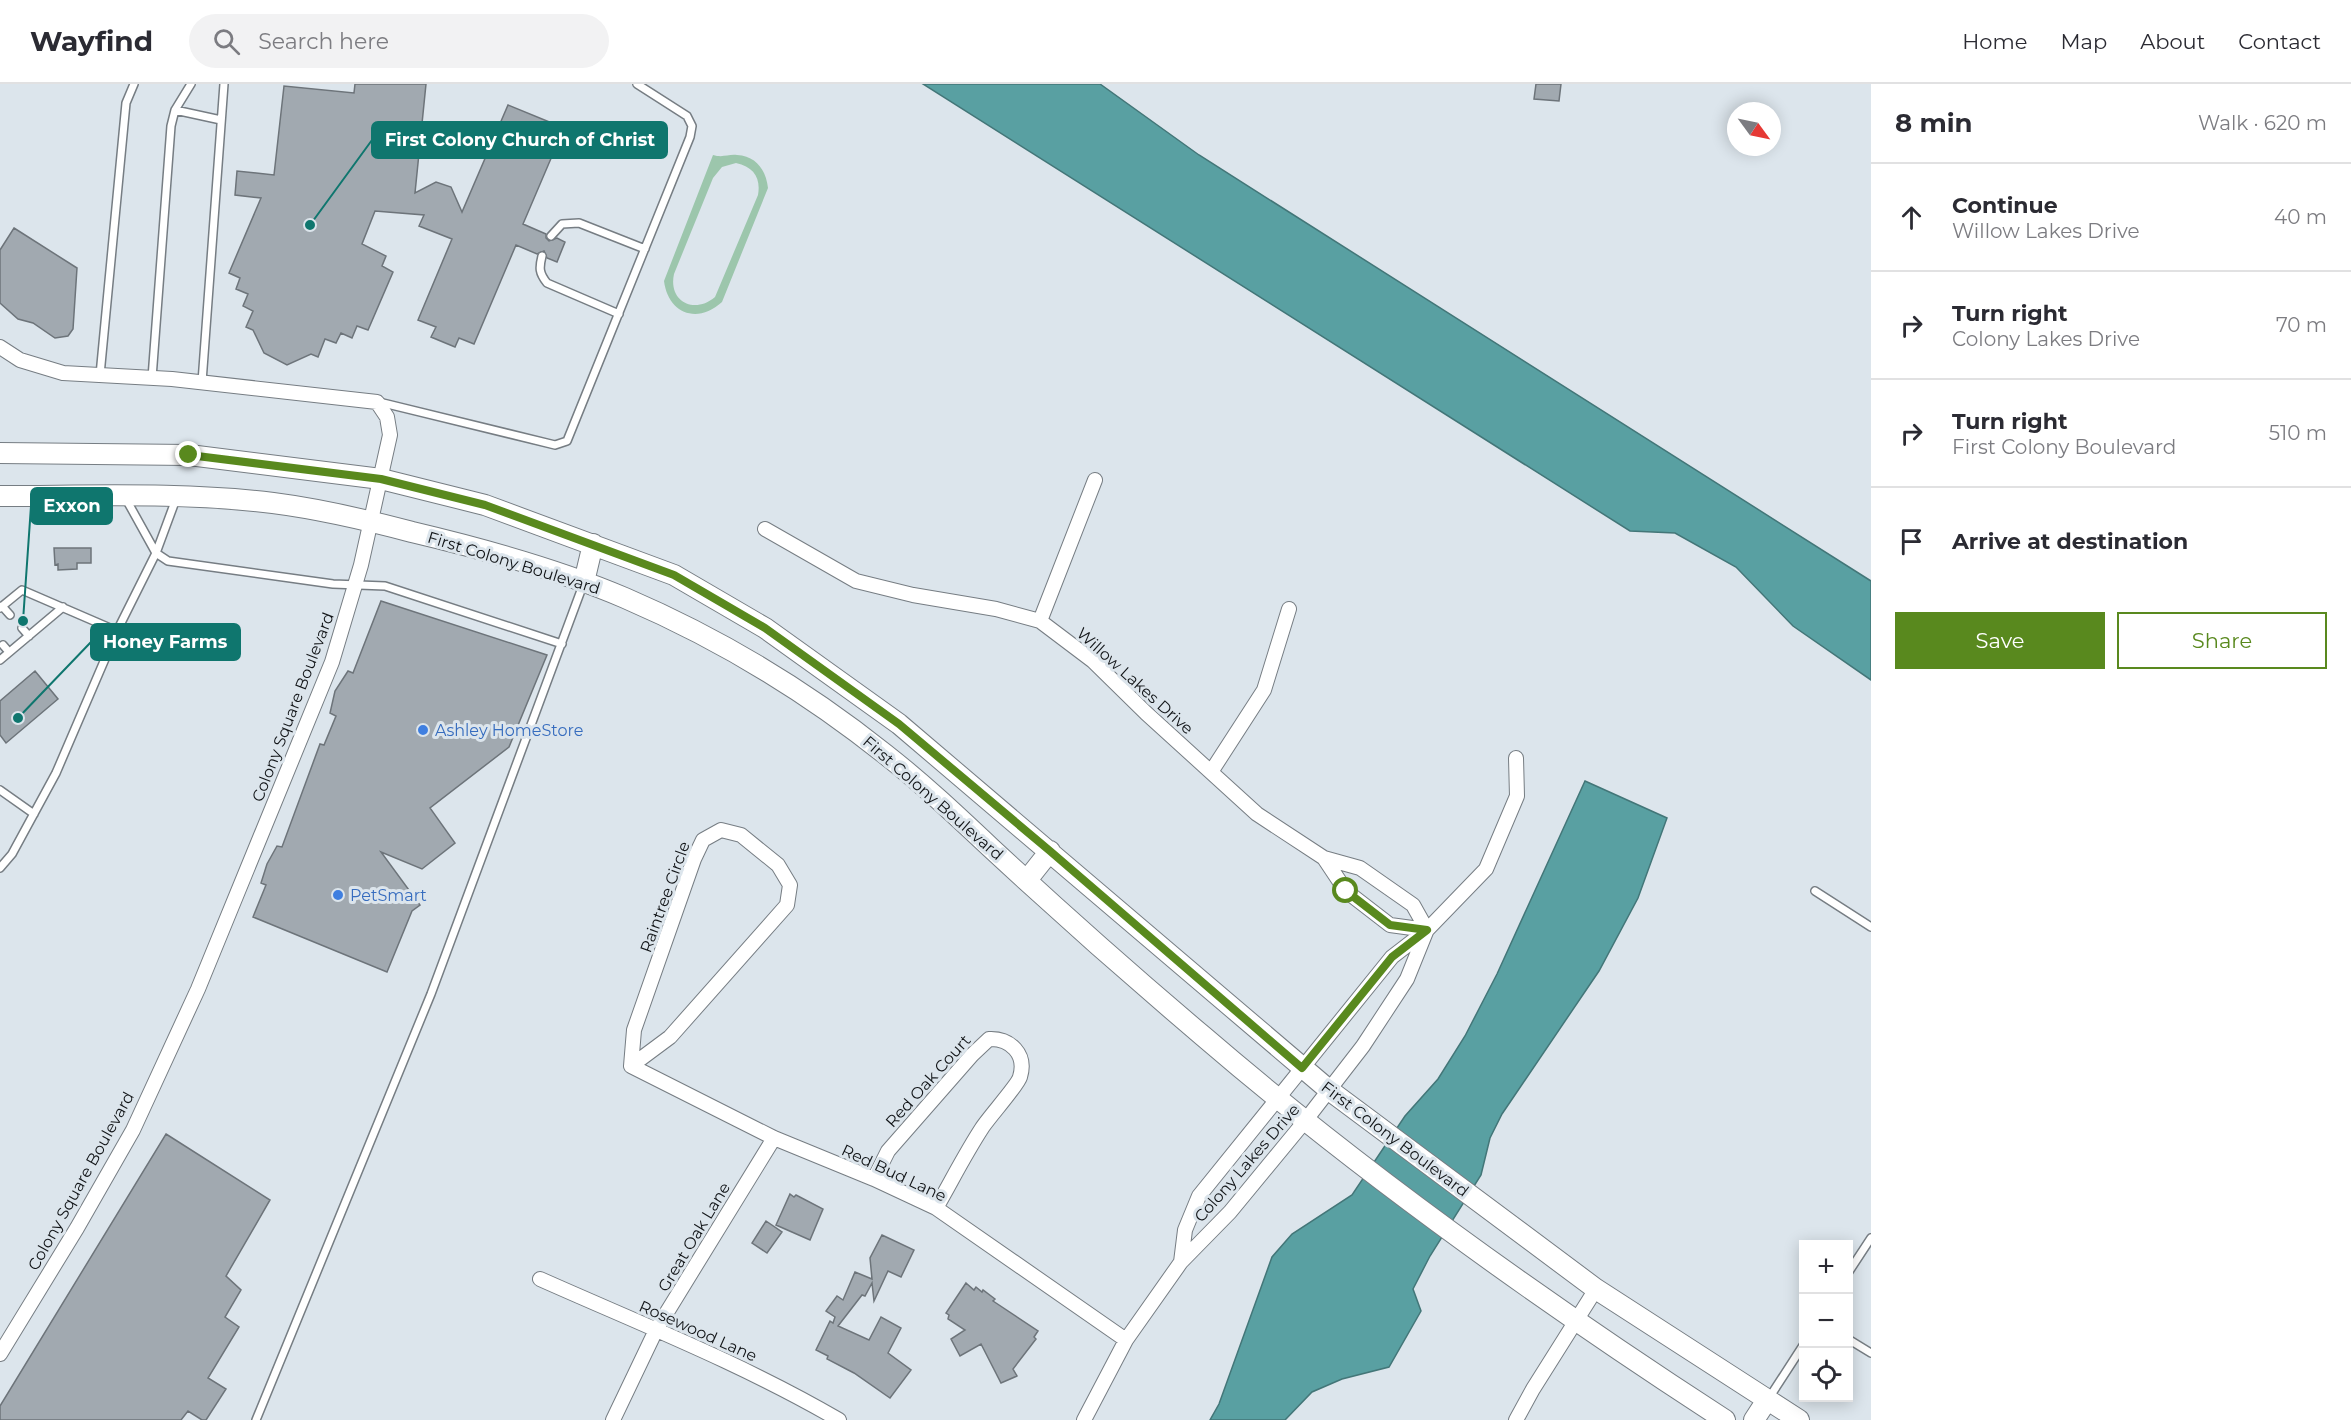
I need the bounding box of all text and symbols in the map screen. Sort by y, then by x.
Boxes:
search box [189,14,609,68]
text: Wayfind [30,24,153,58]
icon: search [210,25,243,58]
text: Search here [258,28,389,55]
text: Home [1962,29,2027,54]
text: Map [2060,29,2107,54]
text: About [2140,29,2205,54]
text: Contact [2238,29,2321,54]
north arrow [1727,102,1781,156]
text: 8 min [1895,107,1973,139]
text: Walk · 620 m [2198,111,2327,135]
callout: First Colony Church of Christ [372,122,667,158]
text: First Colony Church of Christ [385,129,655,151]
text: Continue [1952,192,2058,219]
icon: ahead [1895,201,1928,234]
text: 40 m [2274,205,2327,229]
text: Willow Lakes Drive [1952,219,2140,243]
text: Turn right [1952,300,2067,327]
icon: right [1895,309,1928,342]
text: 70 m [2276,313,2327,337]
text: Colony Lakes Drive [1952,327,2140,351]
text: Turn right [1952,408,2067,435]
icon: right [1895,417,1928,450]
text: 510 m [2269,421,2327,445]
text: First Colony Boulevard [1952,435,2176,459]
route end [175,441,201,467]
callout: Exxon [31,488,112,524]
text: Exxon [43,495,101,517]
icon: arrive [1895,525,1928,558]
street label: First Colony Boulevard [425,528,603,598]
text: Arrive at destination [1952,528,2188,555]
street label: Colony Square Boulevard [248,610,338,804]
button: Save [1895,612,2105,669]
button: Share [2117,612,2327,669]
callout: Honey Farms [91,624,240,660]
street label: Willow Lakes Drive [1073,624,1197,738]
text: Honey Farms [103,631,228,653]
place label: Ashley HomeStore [435,721,583,740]
marker: Ashley HomeStore [416,723,430,737]
street label: First Colony Boulevard [859,732,1007,864]
street label: Raintree Circle [636,839,694,955]
route start [1332,877,1358,903]
place label: PetSmart [350,886,427,905]
marker: PetSmart [331,888,345,902]
street label: Red Oak Court [882,1030,975,1131]
street label: First Colony Boulevard [1318,1077,1472,1201]
street label: Colony Square Boulevard [24,1088,138,1274]
street label: Colony Lakes Drive [1190,1100,1304,1226]
street label: Red Bud Lane [839,1140,949,1206]
street label: Great Oak Lane [654,1179,734,1295]
map controls [1799,1240,1853,1402]
button: + [1799,1240,1853,1294]
button: − [1799,1294,1853,1348]
street label: Rosewood Lane [636,1296,760,1366]
button: locate [1799,1348,1853,1402]

